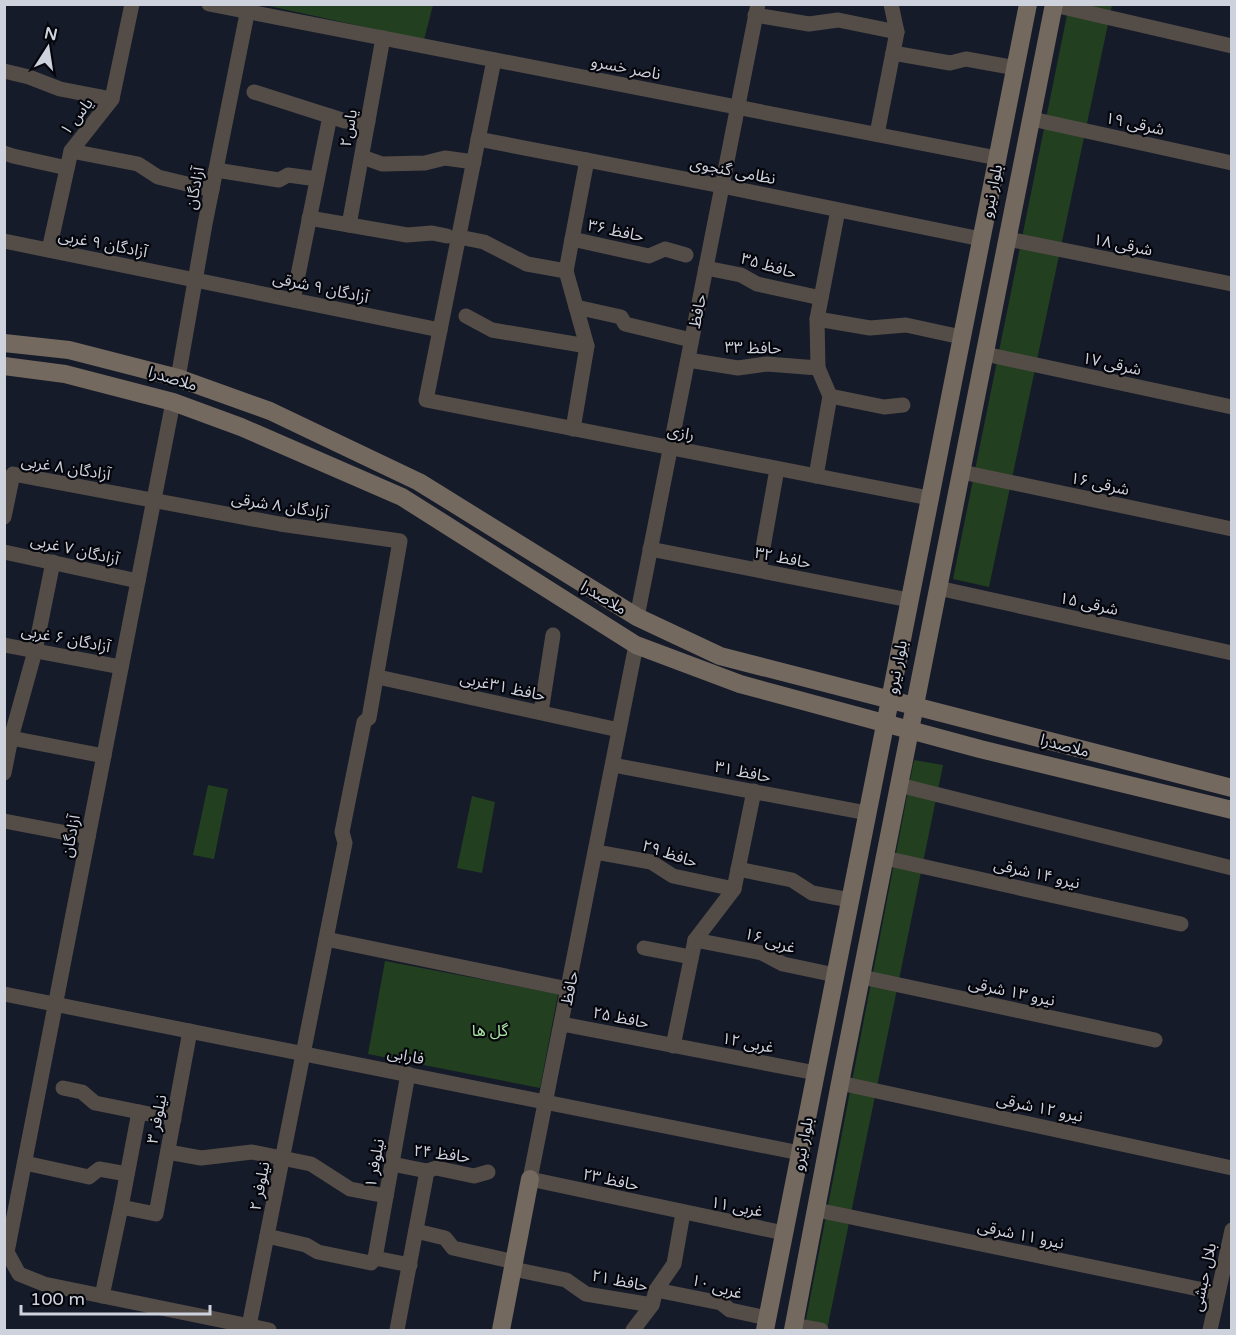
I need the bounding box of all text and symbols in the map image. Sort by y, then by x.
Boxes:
north arrow [18,18,78,78]
text: N [43,23,59,45]
street label: ناصر خسرو [589,51,662,85]
street label: یاس ۱ [56,94,98,139]
street label: یاس۲ [336,108,362,149]
street label: ۱۹ شرقی [1103,108,1166,140]
street label: نظامی گنجوی [688,153,777,189]
street label: بلوار نیرو [977,163,1007,220]
street label: آزادگان [181,164,209,211]
street label: حافظ ۳۶ [586,215,646,247]
street label: آزادگان ۹ غربی [57,226,150,263]
street label: ۱۸ شرقی [1092,229,1154,261]
street label: حافظ ۳۵ [739,248,799,283]
street label: آزادگان ۹ شرقی [271,268,372,308]
street label: حافظ [685,292,711,330]
street label: حافظ ۳۳ [724,338,782,358]
street label: ۱۷ شرقی [1080,348,1143,380]
street label: ملاصدرا [146,362,200,396]
street label: رازی [665,421,696,445]
street label: آزادگان ۸ غربی [20,451,113,485]
street label: ۱۶ شرقی [1068,468,1131,500]
street label: آزادگان ۸ شرقی [230,488,331,524]
street label: آزادگان ۷ غربی [29,530,122,570]
street label: حافظ ۳۲ [753,543,813,573]
street label: ملاصدرا [577,576,630,619]
street label: ۱۵ شرقی [1057,588,1120,620]
street label: آزادگان ۶ غربی [20,621,113,658]
street label: بلوار نیرو [882,639,912,696]
street label: حافظ ۳۱غربی [458,668,547,706]
street label: ملاصدرا [1038,730,1092,762]
street label: حافظ ۳۱ [713,757,773,787]
street label: آزادگان [57,812,85,859]
street label: حافظ ۲۹ [639,836,700,872]
street label: نیرو ۱۴ شرقی [992,854,1082,894]
street label: ۱۶ غربی [742,924,798,958]
street label: حافظ [557,969,583,1007]
street label: نیرو ۱۳ شرقی [967,973,1057,1011]
street label: حافظ ۲۵ [591,1003,651,1033]
park label: گل ها [472,1021,509,1041]
street label: ۱۲ غربی [720,1028,775,1058]
street label: فارابی [386,1043,426,1069]
street label: نیرو ۱۲ شرقی [995,1089,1085,1127]
street label: نیلوفر ۳ [142,1093,172,1145]
street label: بلوار نیرو [788,1116,818,1173]
street label: نیلوفر ۱ [361,1137,389,1189]
street label: حافظ ۲۴ [412,1141,471,1167]
street label: نیلوفر ۲ [245,1160,275,1212]
street label: حافظ ۲۳ [581,1164,641,1196]
street label: ۱۱ غربی [709,1192,764,1222]
street label: نیرو ۱۱ شرقی [976,1216,1066,1254]
street label: بلال حبشی [1187,1241,1221,1313]
street label: حافظ ۲۱ [590,1266,650,1296]
street label: ۱۰ غربی [689,1270,745,1304]
scale bar [21,1278,210,1316]
text: 100 m [30,1288,85,1310]

